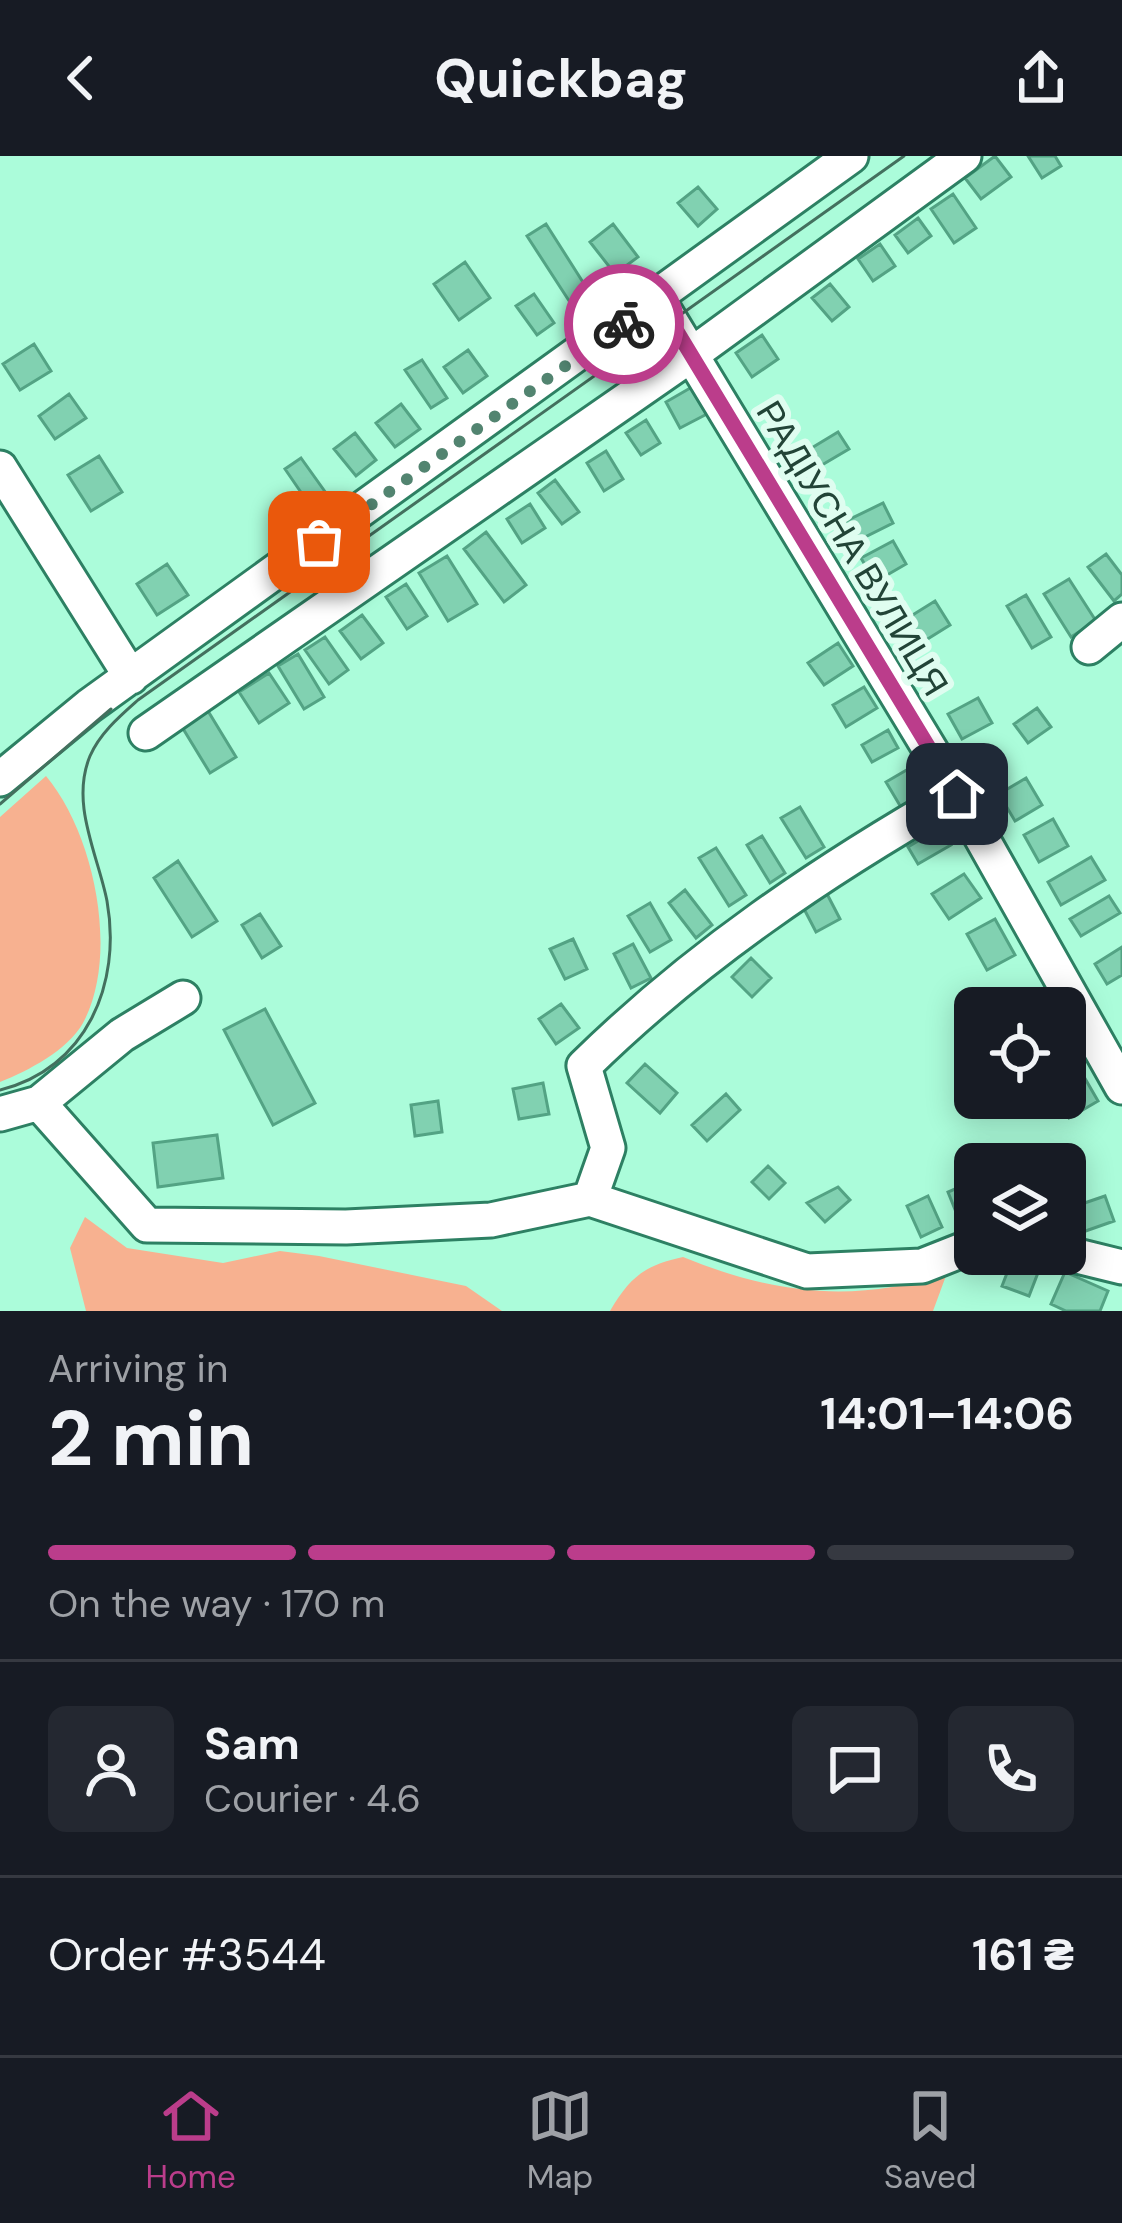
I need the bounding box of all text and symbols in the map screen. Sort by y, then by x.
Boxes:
text: Quickbag [434,43,688,114]
icon: back [48,45,114,111]
icon: share [1008,45,1074,111]
courier [564,264,684,384]
icon: bike [591,291,657,357]
street label: РАДІУСНА ВУЛИЦЯ [746,392,959,704]
pin [268,491,370,593]
icon: bag [286,509,352,575]
pin [906,743,1008,845]
icon: home [924,761,990,827]
map controls [954,987,1086,1275]
button: locate [954,987,1086,1119]
button: layers [954,1143,1086,1275]
text: Arriving in [48,1343,228,1394]
text: 14:01–14:06 [820,1384,1074,1443]
text: 2 min [48,1388,254,1489]
text: On the way · 170 m [48,1578,385,1629]
button: person [48,1706,174,1832]
button: chat [792,1706,918,1832]
button: phone [948,1706,1074,1832]
text: Sam [204,1714,300,1773]
text: Courier · 4.6 [204,1773,421,1824]
text: Order #3544 [48,1925,326,1984]
text: 161 ₴ [972,1925,1074,1984]
tab: Home [145,2083,236,2198]
tab: Map [527,2083,593,2198]
tab: Saved [884,2083,977,2198]

